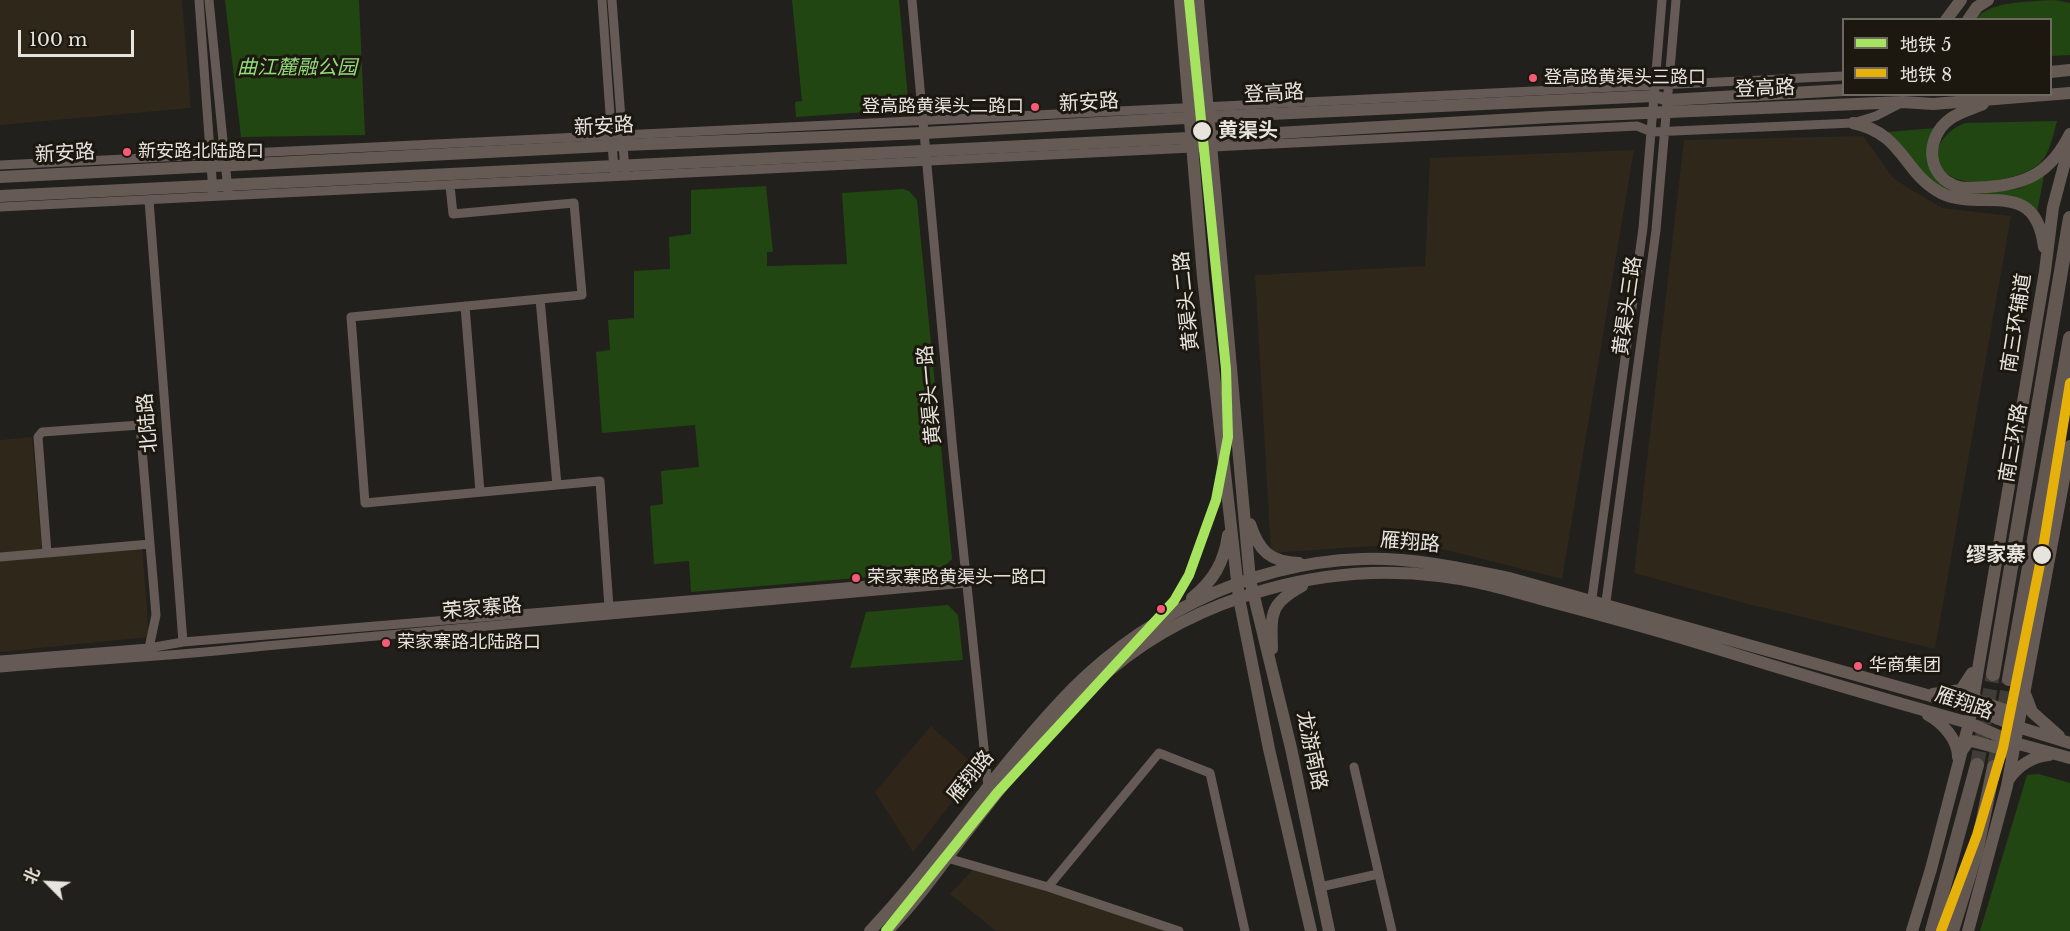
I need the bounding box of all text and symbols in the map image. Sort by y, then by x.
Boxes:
scale bar [21,18,136,56]
legend [1842,18,2052,96]
text: 100 m [29,29,87,51]
text: 地铁 5 [1900,34,1951,56]
park label: 曲江麓融公园 [237,56,357,80]
text: 地铁 8 [1900,64,1952,86]
place label: 登高路黄渠头三路口 [1544,67,1706,89]
marker: 登高路黄渠头三路口 [1527,72,1539,84]
street label: 登高路 [1735,76,1795,102]
street label: 登高路 [1243,80,1305,108]
street label: 新安路 [1058,89,1120,117]
place label: 登高路黄渠头二路口 [862,96,1024,118]
marker: 登高路黄渠头二路口 [1029,101,1041,113]
street label: 新安路 [573,113,635,141]
place label: 黄渠头 [1218,119,1278,143]
marker: 黄渠头 [1191,120,1213,142]
street label: 新安路 [34,140,96,168]
place label: 新安路北陆路口 [138,141,264,163]
marker: 新安路北陆路口 [121,146,133,158]
street label: 黄渠头二路 [1170,250,1204,352]
street label: 黄渠头三路 [1609,255,1647,357]
street label: 南三环辅道 [1997,272,2037,374]
street label: 黄渠头一路 [914,344,946,446]
street label: 北陆路 [133,392,163,454]
street label: 南三环路 [1995,402,2033,484]
street label: 雁翔路 [1379,528,1441,558]
place label: 缪家寨 [1966,543,2026,567]
marker: 缪家寨 [2031,544,2053,566]
place label: 荣家寨路黄渠头一路口 [867,567,1047,589]
marker: 荣家寨路黄渠头一路口 [850,572,862,584]
street label: 荣家寨路 [441,594,523,624]
unlabelled marker [1155,603,1167,615]
place label: 荣家寨路北陆路口 [397,632,541,654]
marker: 荣家寨路北陆路口 [380,637,392,649]
place label: 华商集团 [1869,655,1941,677]
marker: 华商集团 [1852,660,1864,672]
street label: 雁翔路 [1932,683,1996,725]
street label: 龙游南路 [1291,709,1331,793]
street label: 雁翔路 [943,746,999,808]
north arrow [18,853,78,913]
text: 北 [19,864,44,887]

